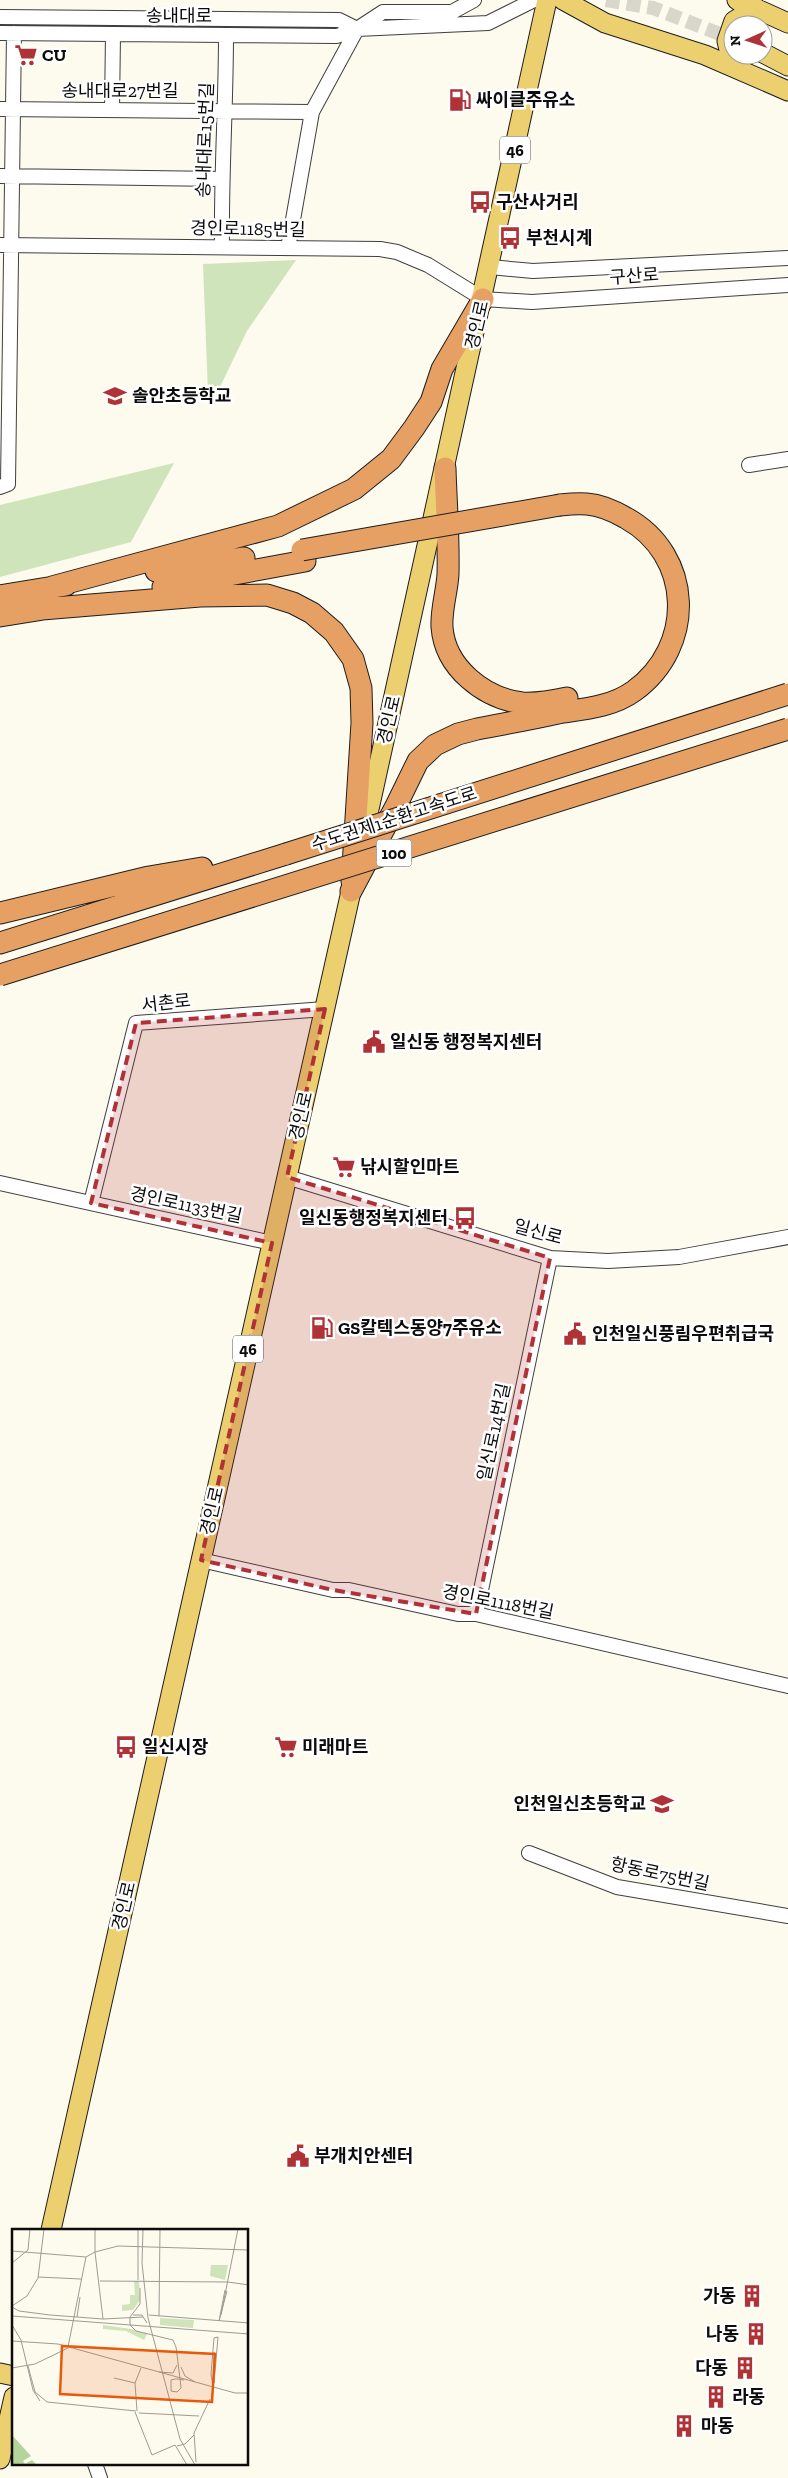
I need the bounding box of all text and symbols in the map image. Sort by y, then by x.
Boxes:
street label: 송내대로 [146,5,212,27]
north arrow [723,15,773,65]
text: N [727,35,744,46]
supermarket icon: CU [13,42,39,68]
place label: CU [42,44,67,66]
street label: 송내대로27번길 [61,80,179,102]
street label: 송내대로15번길 [192,82,218,198]
fuel station icon: 싸이클주유소 [447,87,473,113]
place label: 싸이클주유소 [476,89,575,111]
road number: 46 [500,136,530,164]
bus stop icon: 구산사거리 [467,189,493,215]
place label: 구산사거리 [496,191,579,213]
street label: 경인로1185번길 [190,217,306,241]
bus stop icon: 부천시계 [497,225,523,251]
place label: 부천시계 [526,227,592,249]
street label: 구산로 [608,263,660,289]
street label: 경인로 [461,298,493,352]
school or university icon: 솔안초등학교 [102,383,128,409]
place label: 솔안초등학교 [132,385,231,407]
street label: 경인로 [373,693,405,747]
street label: 수도권제1순환고속도로 [309,782,479,856]
road number: 100 [376,840,412,866]
street label: 서촌로 [140,989,192,1017]
public building icon: 일신동 행정복지센터 [361,1029,387,1055]
place label: 일신동 행정복지센터 [390,1031,542,1053]
street label: 경인로 [285,1089,317,1143]
supermarket icon: 낚시할인마트 [331,1154,357,1180]
place label: 낚시할인마트 [360,1156,459,1178]
street label: 경인로1133번길 [128,1182,244,1228]
bus stop icon: 일신동행정복지센터 [452,1205,478,1231]
place label: 일신동행정복지센터 [299,1207,448,1229]
street label: 일신로 [511,1215,565,1249]
fuel station icon: GS칼텍스동양7주유소 [309,1315,335,1341]
place label: GS칼텍스동양7주유소 [338,1317,502,1339]
public building icon: 인천일신풍림우편취급국 [562,1321,588,1347]
place label: 인천일신풍림우편취급국 [592,1323,774,1345]
road number: 46 [233,1336,263,1362]
street label: 일신로14번길 [473,1381,515,1483]
street label: 경인로 [196,1484,228,1538]
street label: 경인로1118번길 [440,1580,556,1624]
bus stop icon: 일신시장 [113,1734,139,1760]
supermarket icon: 미래마트 [273,1734,299,1760]
place label: 일신시장 [142,1736,209,1758]
place label: 미래마트 [302,1736,368,1758]
school or university icon: 인천일신초등학교 [649,1791,675,1817]
place label: 인천일신초등학교 [514,1793,646,1815]
street label: 항동로75번길 [609,1853,711,1895]
street label: 경인로 [108,1879,140,1933]
public building icon: 부개치안센터 [285,2143,311,2169]
place label: 부개치안센터 [314,2145,413,2167]
inset map [12,2229,249,2466]
building icon: 가동 [739,2283,765,2309]
place label: 가동 [703,2285,736,2307]
building icon: 나동 [743,2321,769,2347]
place label: 나동 [706,2323,739,2345]
building icon: 다동 [732,2355,758,2381]
place label: 다동 [695,2357,728,2379]
building icon: 라동 [703,2384,729,2410]
place label: 라동 [732,2386,765,2408]
building icon: 마동 [671,2413,697,2439]
place label: 마동 [701,2415,734,2437]

